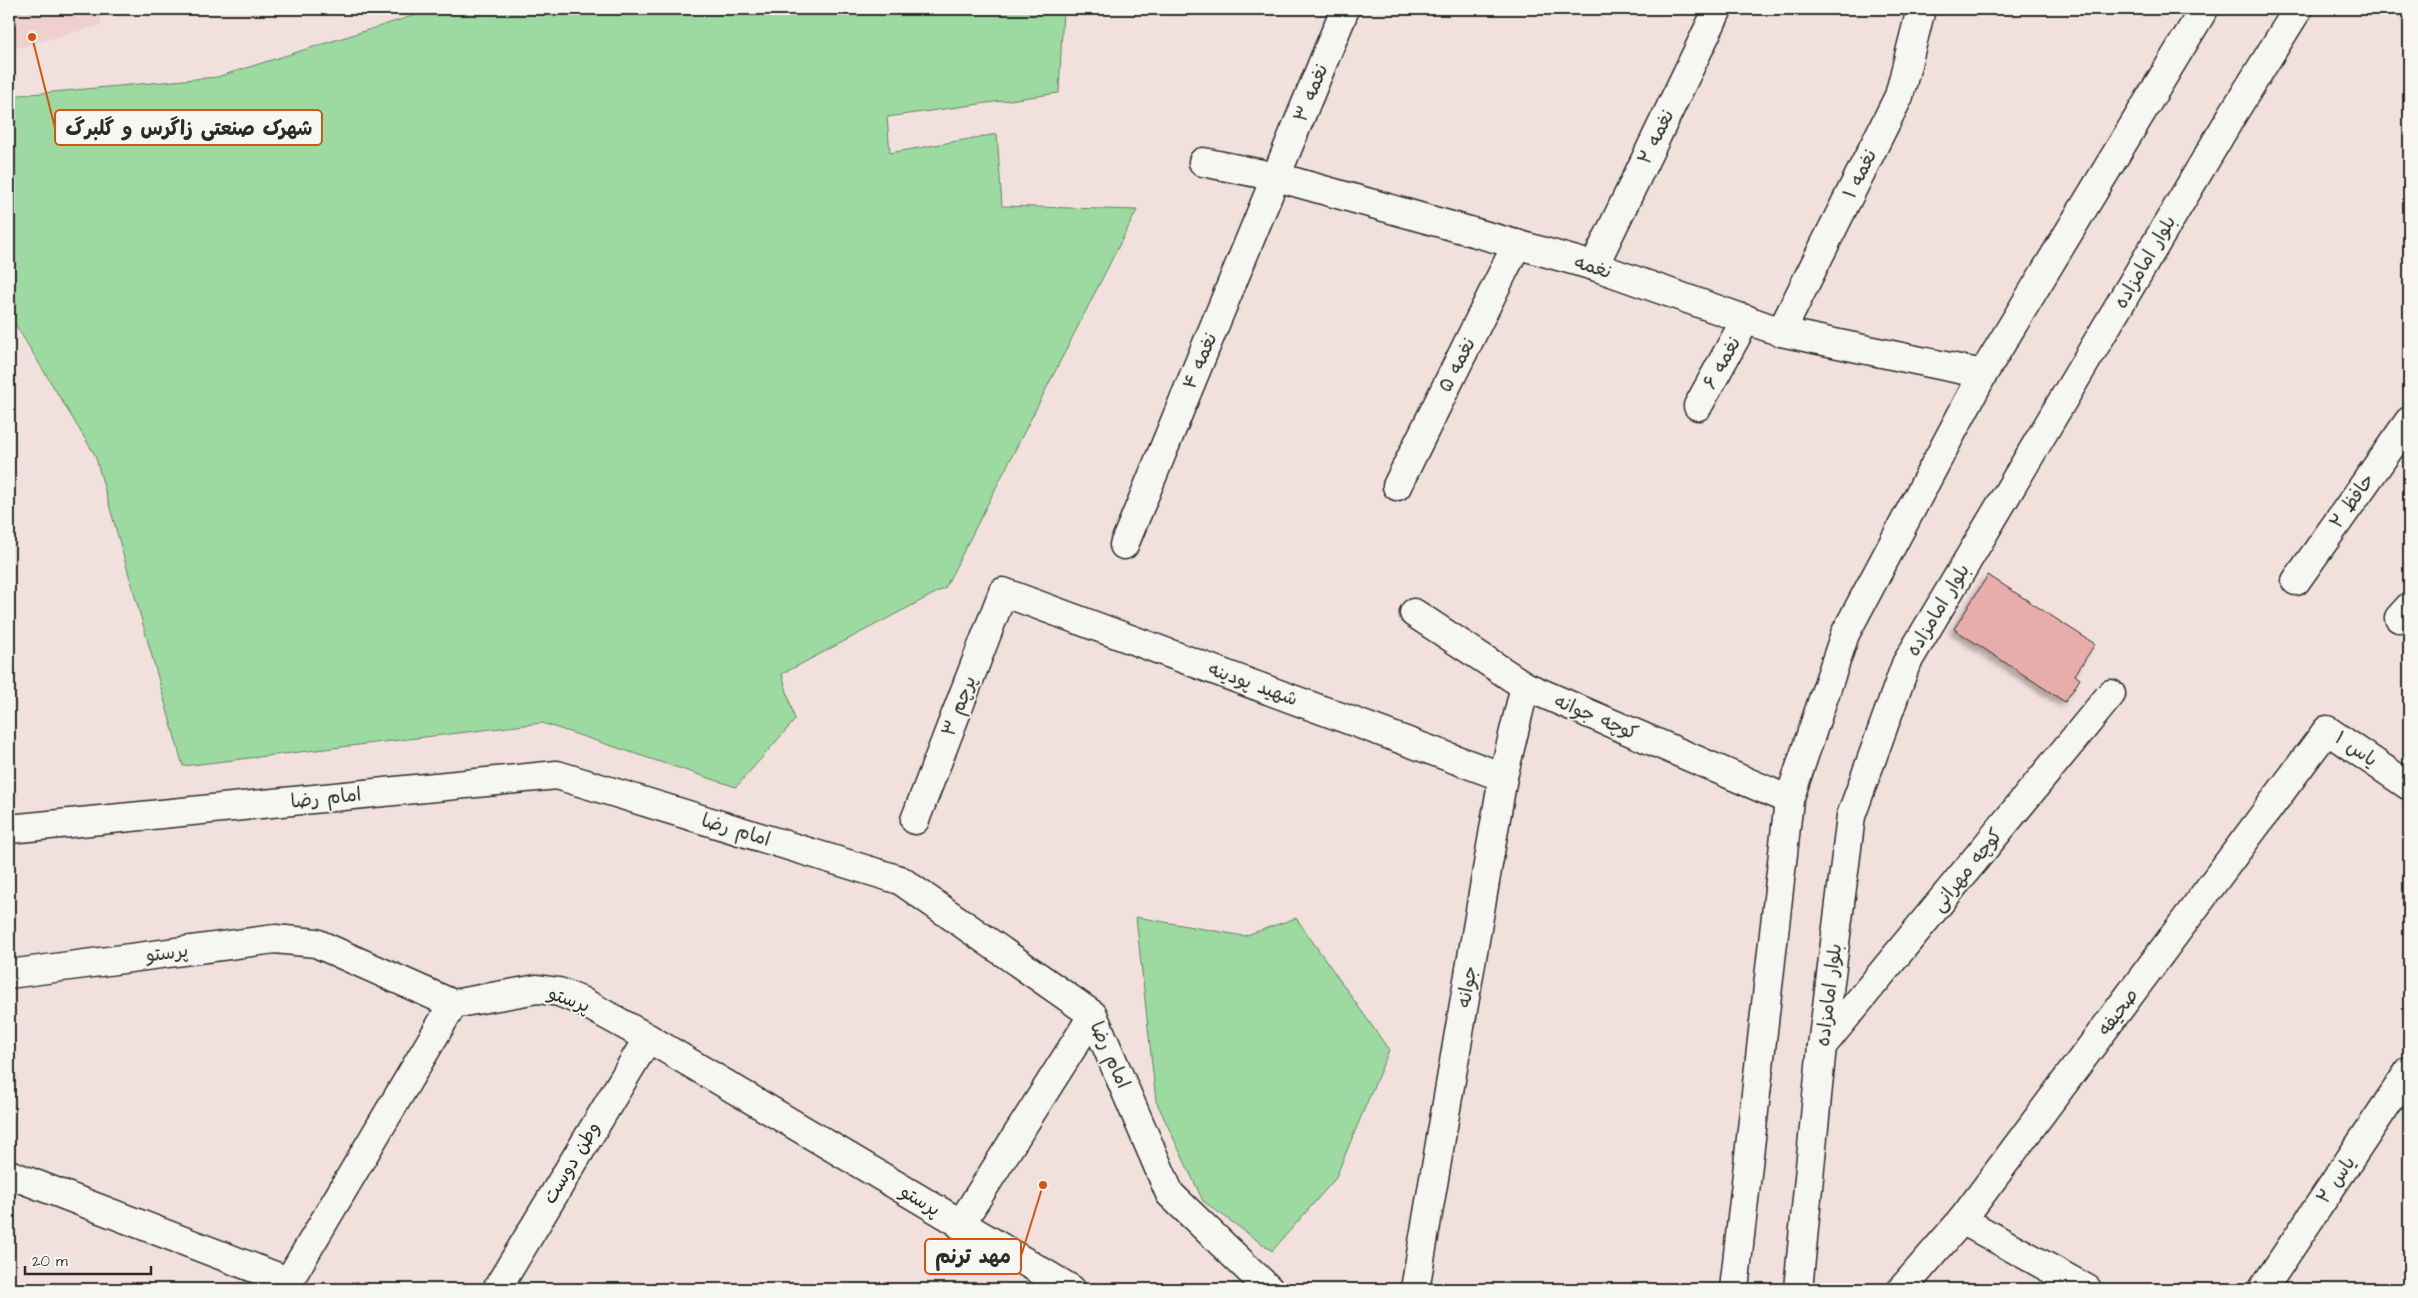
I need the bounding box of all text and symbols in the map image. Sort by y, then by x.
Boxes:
street label: نغمه ۳ [1287,60,1335,126]
street label: نغمه ۲ [1631,105,1681,169]
callout: شهرک صنعتی زاگرس و گلبرگ [55,110,322,145]
text: شهرک صنعتی زاگرس و گلبرگ [66,115,312,143]
street label: نغمه ۱ [1836,145,1884,203]
street label: بلوار امامزاده [2107,211,2183,313]
street label: نغمه [1571,248,1615,286]
street label: نغمه ۴ [1176,328,1224,394]
street label: نغمه ۶ [1696,332,1748,394]
street label: نغمه ۵ [1432,333,1482,397]
street label: حافظ ۲ [2323,468,2381,534]
street label: بلوار امامزاده [1900,559,1976,661]
street label: شهید پودینه [1204,655,1302,713]
street label: پرچم ۳ [935,672,983,740]
street label: کوچه جوانه [1550,687,1642,747]
street label: یاس ۱ [2329,725,2383,773]
street label: امام رضا [289,781,363,815]
street label: امام رضا [698,807,774,853]
street label: کوچه مهرانی [1925,823,2009,917]
street label: پرستو [143,937,190,969]
street label: بلوار امامزاده [1809,942,1849,1048]
street label: جوانه [1450,964,1484,1010]
street label: پرستو [543,980,594,1020]
street label: صحیفه [2091,983,2145,1041]
street label: امام رضا [1083,1017,1137,1093]
street label: وطن دوست [537,1117,607,1209]
street label: یاس ۲ [2310,1151,2362,1209]
street label: پرستو [894,1178,945,1224]
callout: مهد ترنم [925,1239,1021,1274]
scale bar [25,1243,151,1275]
text: مهد ترنم [935,1243,1011,1271]
text: 20 m [32,1251,68,1272]

